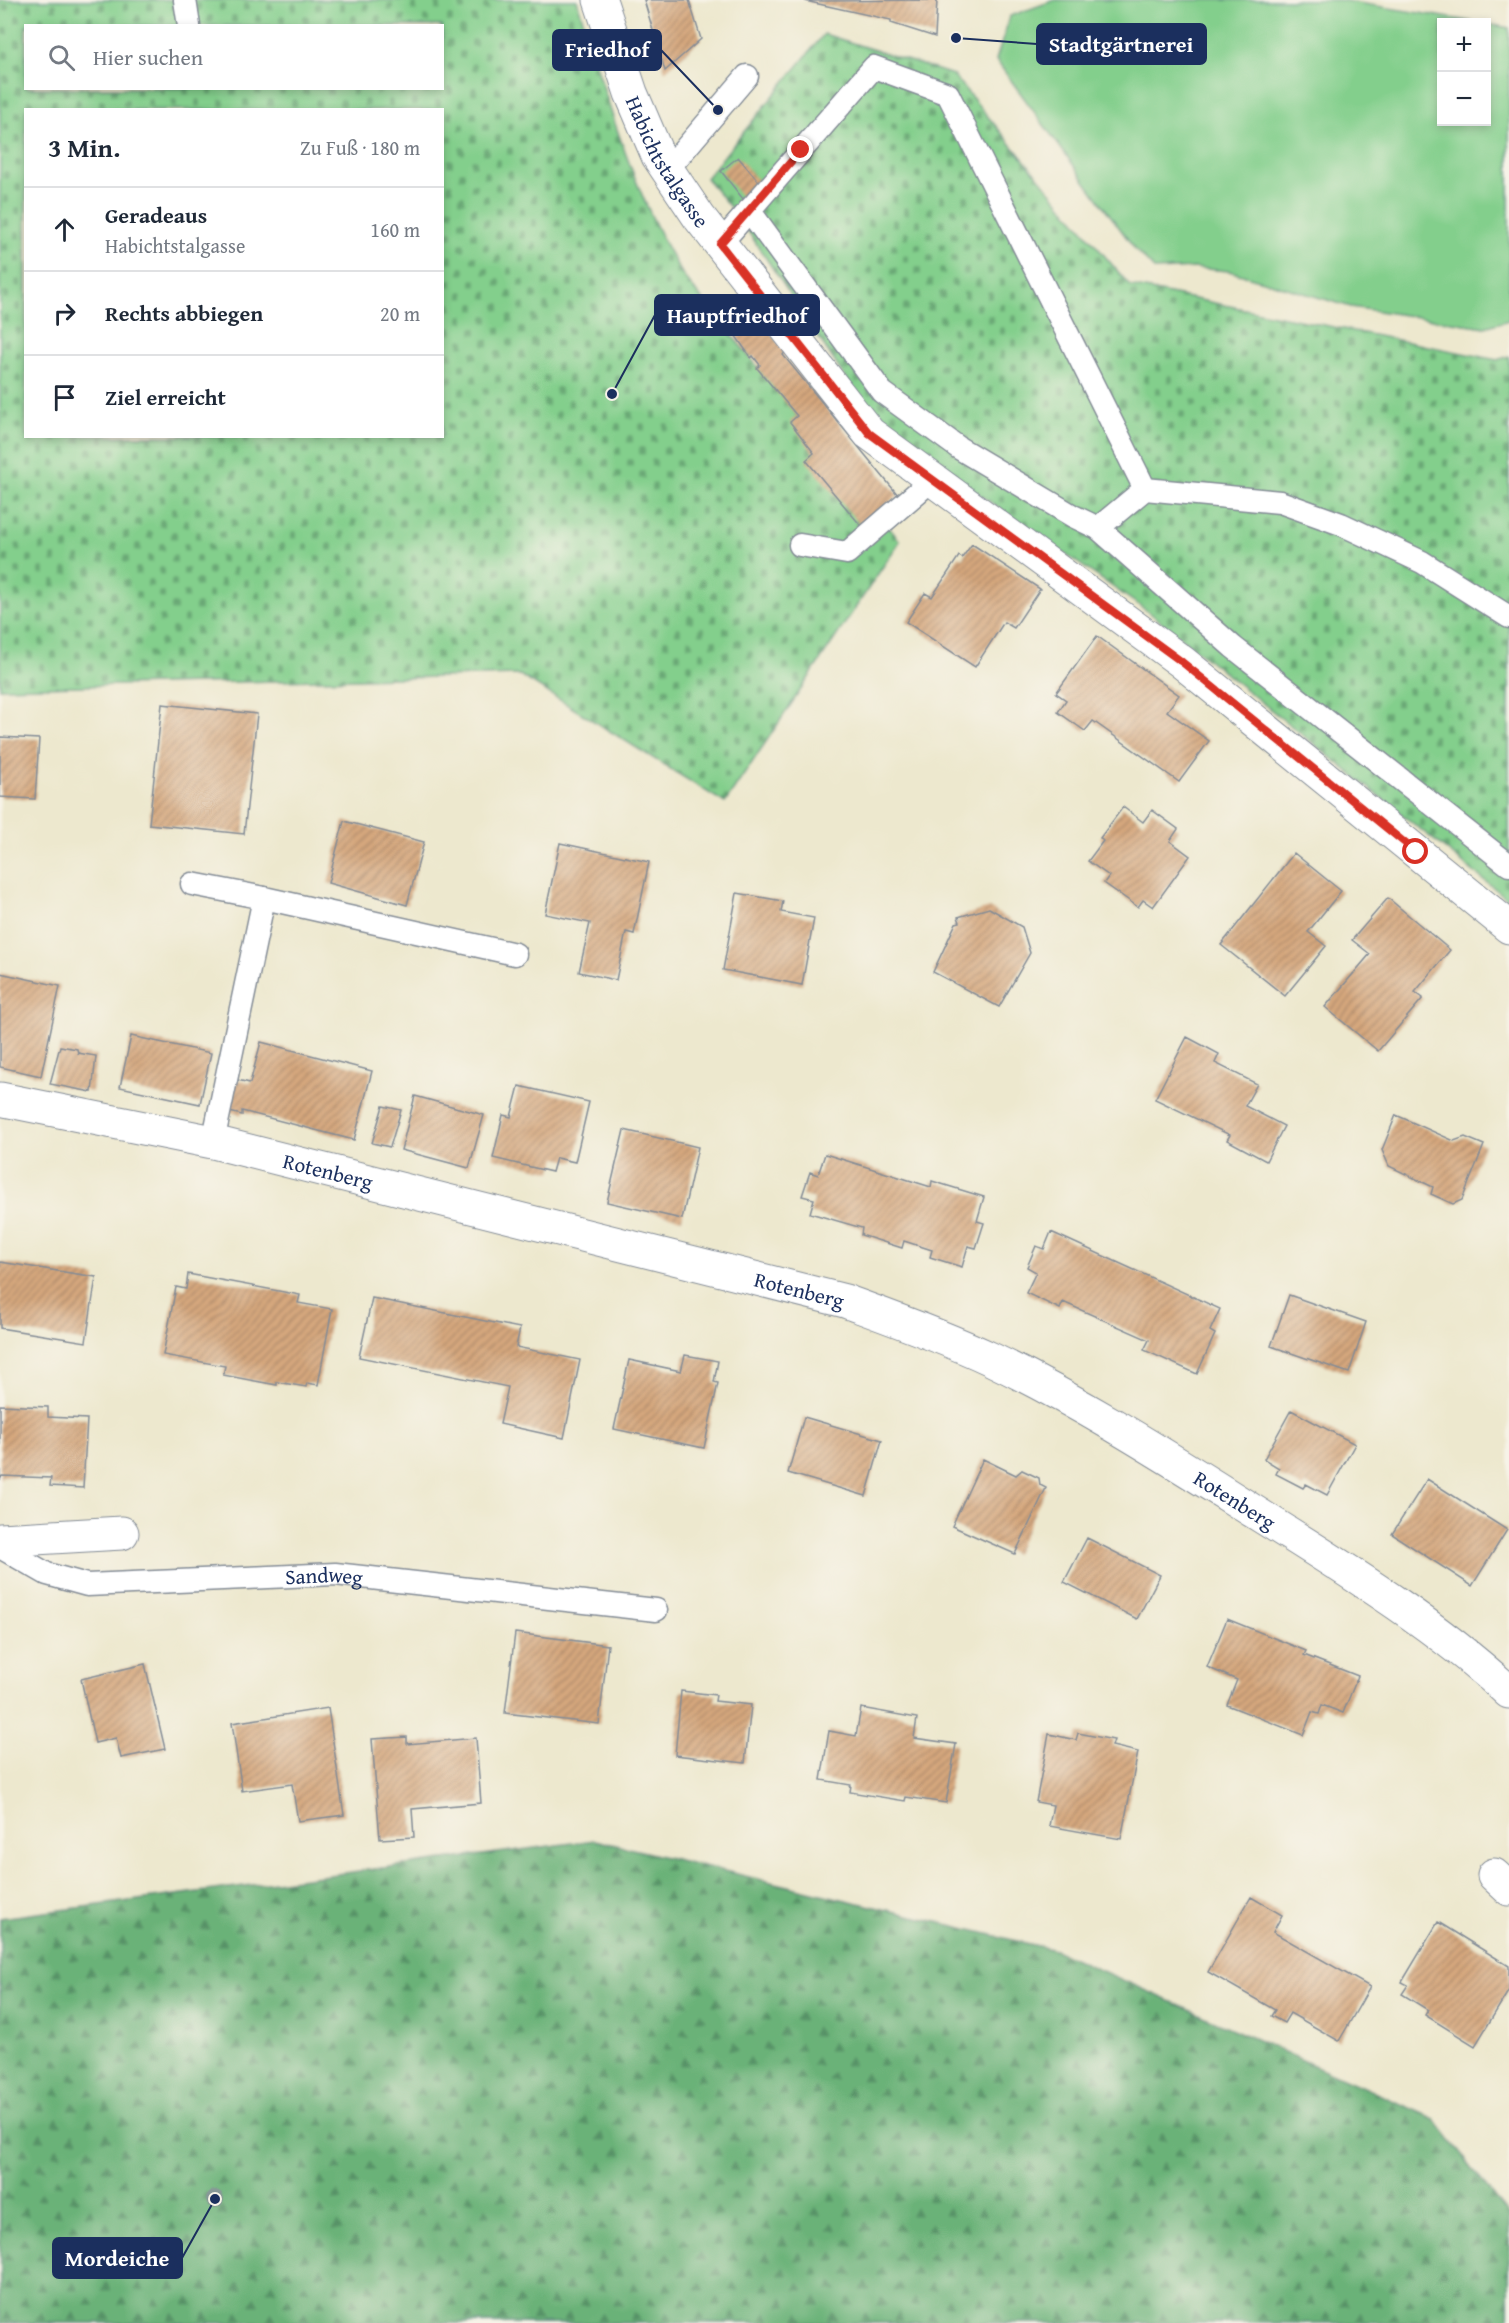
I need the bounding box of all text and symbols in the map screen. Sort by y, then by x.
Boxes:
map controls [1437,18,1491,126]
button: + [1437,18,1491,72]
search box [24,24,444,90]
callout: Stadtgärtnerei [1037,24,1206,64]
text: Stadtgärtnerei [1049,28,1193,60]
callout: Friedhof [553,30,661,70]
text: Friedhof [565,33,651,65]
icon: search [45,41,78,74]
text: Hier suchen [93,41,203,73]
button: − [1437,72,1491,126]
street label: Habichtstalgasse [618,91,717,234]
text: 3 Min. [48,128,120,167]
text: Zu Fuß · 180 m [300,133,420,162]
route end [787,136,813,162]
text: Geradeaus [105,199,207,231]
icon: ahead [48,213,81,246]
text: 160 m [370,215,420,244]
text: Habichtstalgasse [105,231,245,260]
callout: Hauptfriedhof [655,295,819,335]
icon: right [48,297,81,330]
text: Rechts abbiegen [105,297,263,329]
text: 20 m [380,299,420,328]
text: Hauptfriedhof [667,299,810,331]
icon: arrive [48,381,81,414]
text: Ziel erreicht [105,381,226,413]
route start [1402,838,1428,864]
street label: Rotenberg [280,1145,377,1197]
street label: Rotenberg [751,1263,848,1316]
street label: Rotenberg [1188,1462,1283,1538]
street label: Sandweg [284,1558,365,1593]
callout: Mordeiche [53,2238,182,2278]
text: Mordeiche [65,2242,169,2274]

